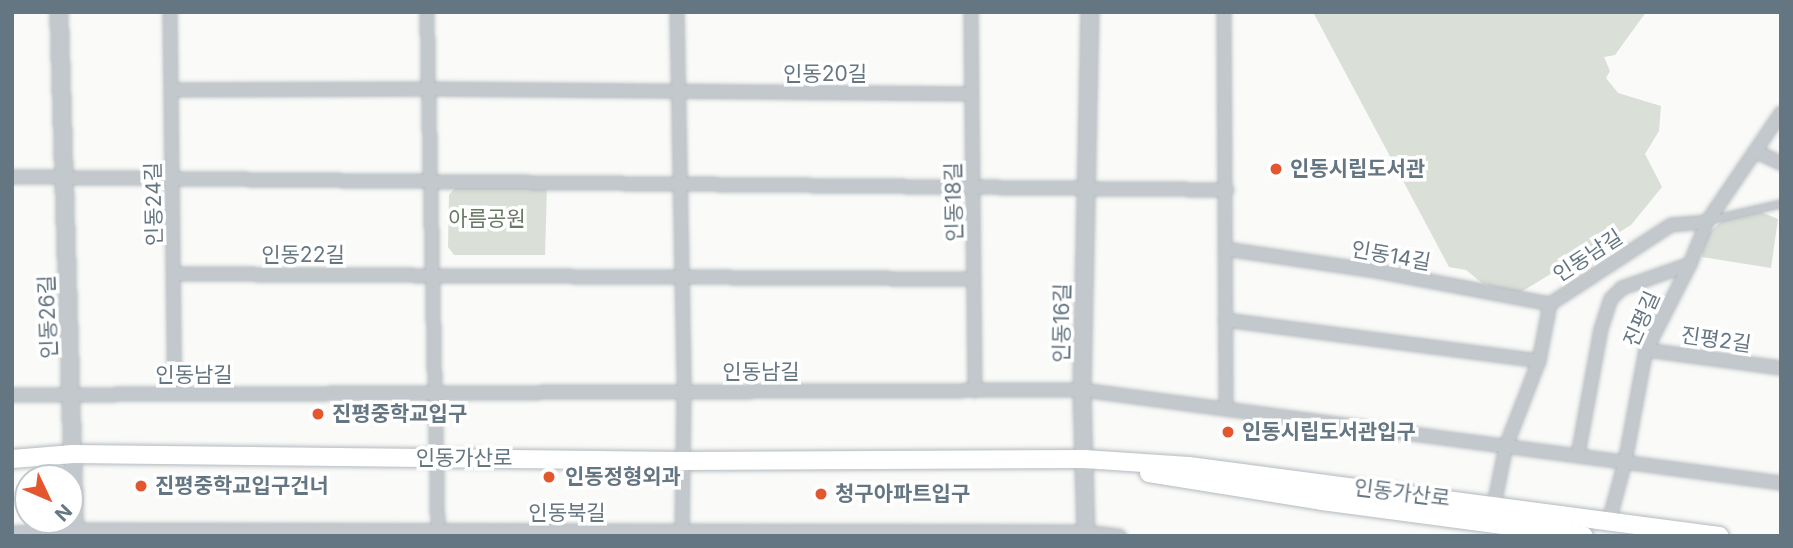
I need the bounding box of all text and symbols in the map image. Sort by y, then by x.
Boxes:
street label: 인동20길 [783,61,867,87]
place label: 인동시립도서관 [1290,156,1425,182]
marker: 인동시립도서관 [1268,161,1284,177]
street label: 인동24길 [141,162,167,246]
street label: 인동18길 [941,162,967,242]
park label: 아름공원 [448,206,526,232]
street label: 인동남길 [1549,224,1627,288]
street label: 인동14길 [1349,237,1433,275]
street label: 인동22길 [261,242,345,268]
street label: 인동26길 [34,275,62,359]
street label: 인동16길 [1049,283,1075,363]
street label: 진평길 [1619,287,1665,351]
street label: 진평2길 [1679,323,1753,357]
street label: 인동남길 [722,359,800,385]
street label: 인동남길 [155,362,233,388]
place label: 진평중학교입구 [332,401,467,427]
marker: 진평중학교입구 [310,406,326,422]
place label: 인동시립도서관입구 [1242,419,1416,445]
marker: 인동시립도서관입구 [1220,424,1236,440]
street label: 인동가산로 [416,445,512,471]
north arrow [14,464,84,534]
place label: 인동정형외과 [565,464,681,490]
marker: 인동정형외과 [539,467,559,487]
place label: 진평중학교입구건너 [155,473,329,499]
street label: 인동가산로 [1353,475,1451,511]
marker: 진평중학교입구건너 [133,478,149,494]
place label: 청구아파트입구 [835,481,970,507]
marker: 청구아파트입구 [813,486,829,502]
text: N [50,499,76,526]
street label: 인동북길 [528,500,606,526]

